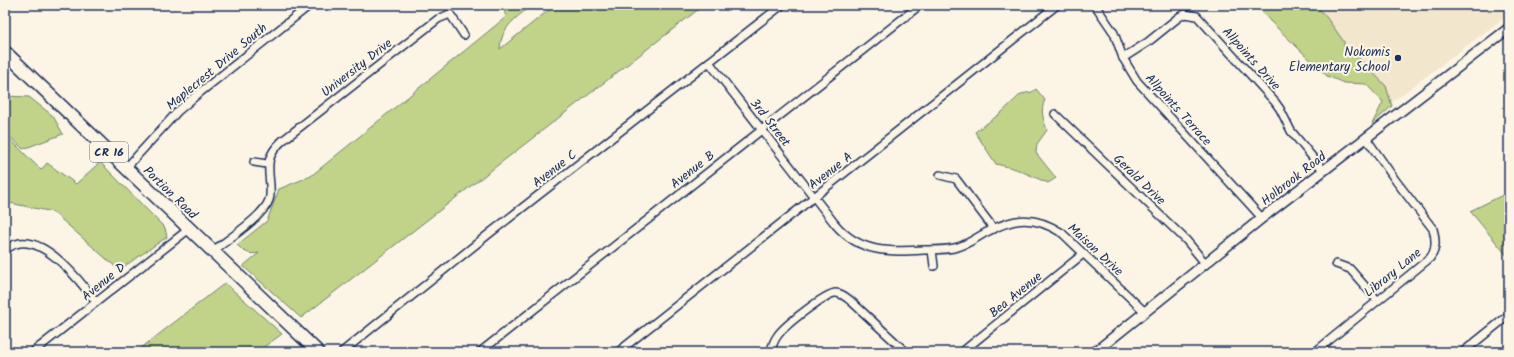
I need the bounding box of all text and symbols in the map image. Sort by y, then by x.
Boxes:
street label: Maplecrest Drive South [162,18,272,116]
street label: Allpoints Drive [1217,23,1285,96]
street label: University Drive [317,33,397,103]
place label: Nokomis Elementary School [1289,42,1390,78]
marker: Nokomis Elementary School [1393,53,1403,63]
street label: Allpoints Terrace [1140,69,1216,151]
street label: 3rd Street [744,94,796,152]
road number: CR 16 [90,142,128,162]
street label: Avenue C [528,145,582,193]
street label: Avenue B [666,146,720,194]
street label: Avenue A [804,147,858,195]
street label: Holbrook Road [1257,147,1332,211]
street label: Gerald Drive [1108,150,1170,211]
street label: Portion Road [138,161,203,225]
street label: Maison Drive [1062,218,1128,282]
street label: Library Lane [1360,243,1426,303]
street label: Avenue D [77,258,131,307]
street label: Bea Avenue [985,267,1047,323]

